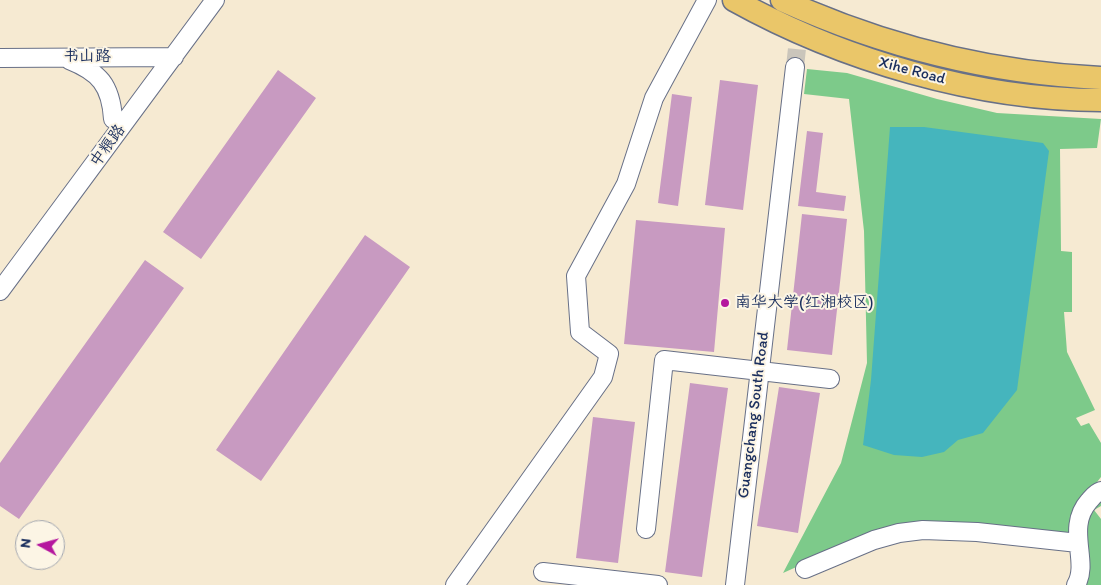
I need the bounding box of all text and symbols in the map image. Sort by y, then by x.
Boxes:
street label: 书山路 [63,47,111,67]
street label: Xihe Road [876,53,948,89]
street label: 中粮路 [86,121,130,171]
place label: 南华大学(红湘校区) [735,293,873,313]
marker: 南华大学(红湘校区) [719,297,731,309]
street label: Guangchang South Road [734,331,774,499]
north arrow [15,520,65,570]
text: N [17,538,35,549]

